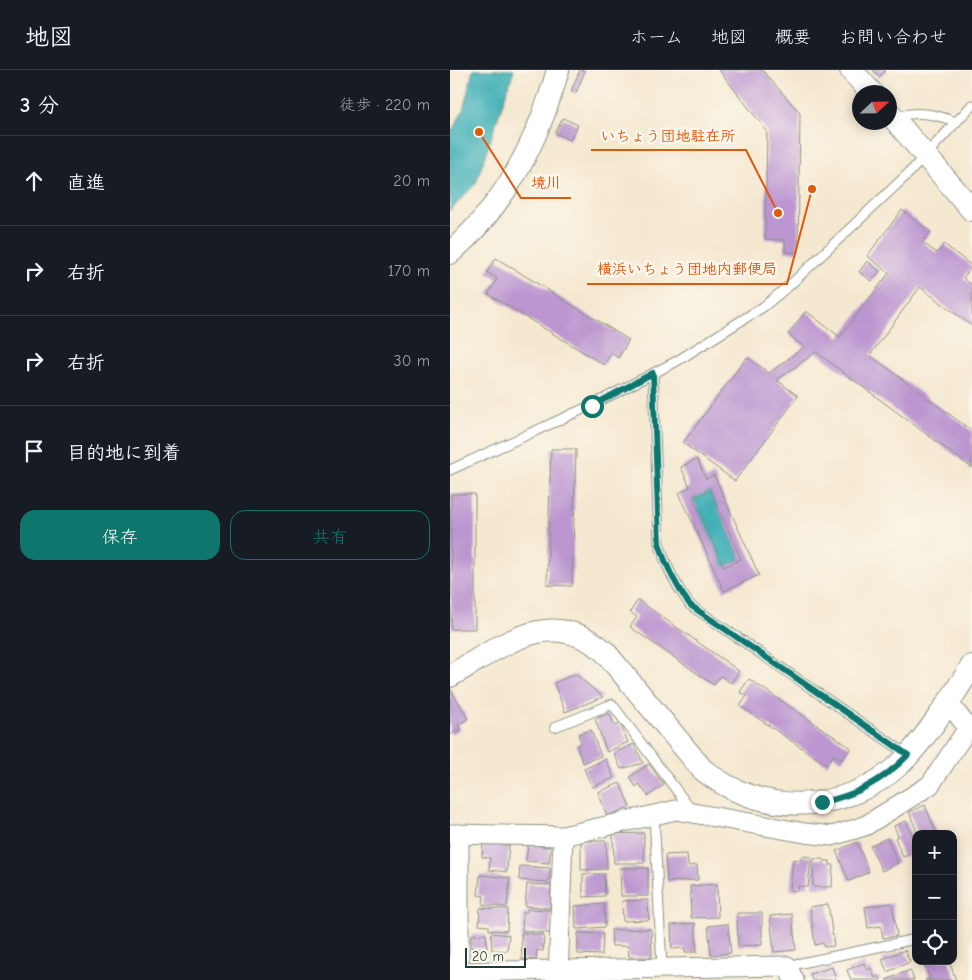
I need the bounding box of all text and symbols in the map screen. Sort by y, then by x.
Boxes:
text: 地図 [25,23,73,51]
text: ホーム [630,27,683,48]
text: 地図 [711,27,747,48]
text: 概要 [775,27,811,48]
text: お問い合わせ [839,27,947,48]
north arrow [852,85,897,130]
text: 3 分 [20,93,59,117]
text: 徒歩 · 220 m [339,96,430,114]
callout: いちょう団地駐在所 [591,120,746,150]
text: いちょう団地駐在所 [600,127,736,145]
icon: ahead [20,167,48,195]
callout: 境川 [521,168,571,198]
text: 直進 [67,172,105,194]
text: 20 m [393,172,430,190]
text: 境川 [531,174,561,192]
callout: 横浜いちょう団地内郵便局 [587,254,787,284]
icon: right [20,257,48,285]
text: 横浜いちょう団地内郵便局 [597,260,777,278]
text: 右折 [67,262,105,284]
text: 170 m [388,262,430,280]
icon: right [20,347,48,375]
text: 右折 [67,352,105,374]
text: 30 m [394,352,430,370]
route start [581,395,604,418]
icon: arrive [20,437,48,465]
text: 目的地に到着 [67,442,181,464]
button: 保存 [20,510,220,560]
button: 共有 [230,510,430,560]
route end [811,791,834,814]
map controls [912,830,957,965]
button: + [912,830,957,875]
button: − [912,875,957,920]
button: locate [912,920,957,965]
scale bar [465,945,526,968]
text: 20 m [472,948,504,965]

